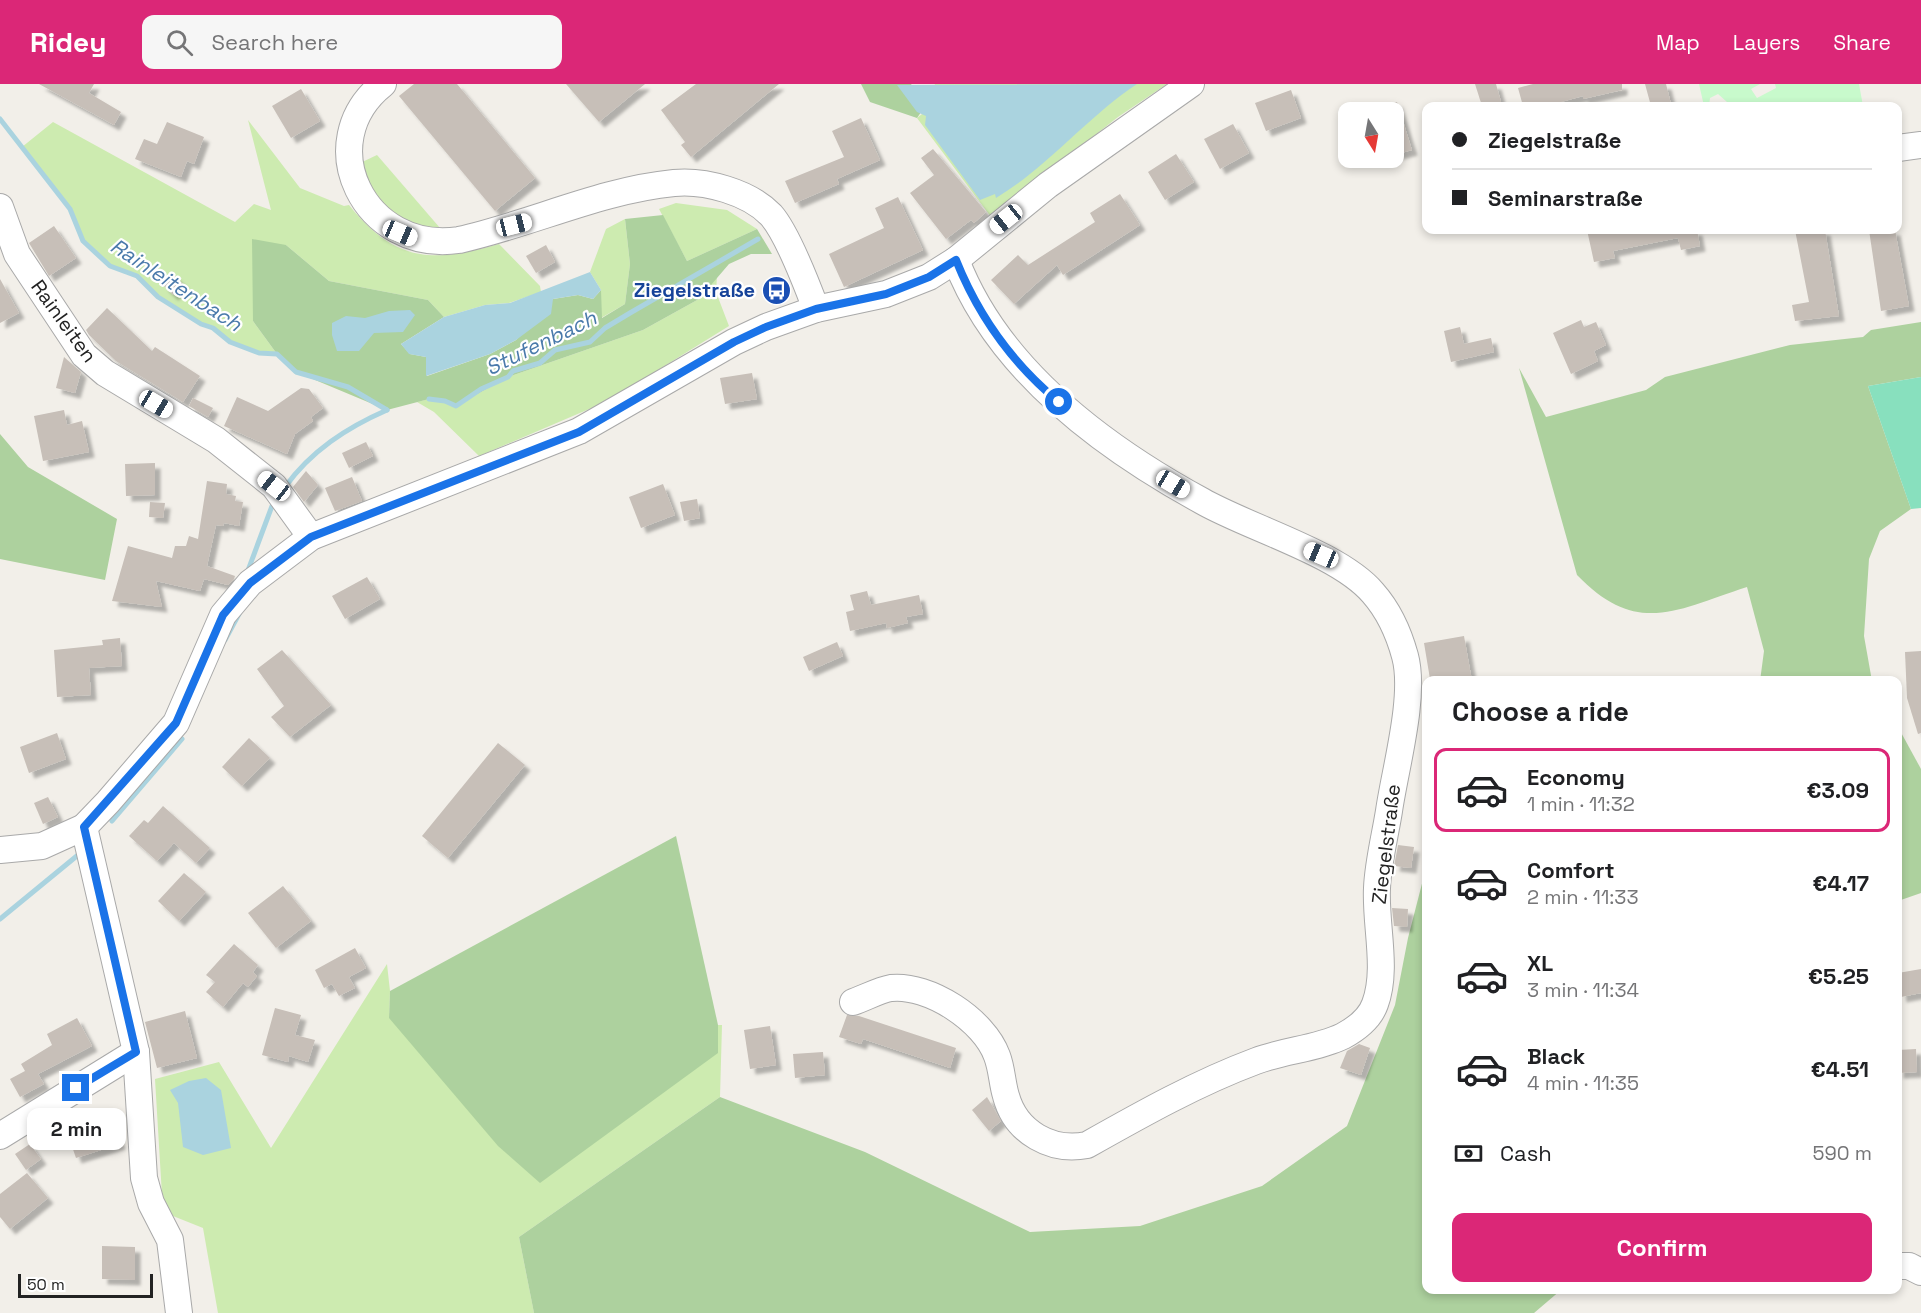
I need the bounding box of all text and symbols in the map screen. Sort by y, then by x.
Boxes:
search box [142,15,562,69]
text: Ridey [30,24,106,60]
icon: search [163,26,196,59]
text: Search here [211,28,338,56]
text: Map [1656,29,1700,56]
text: Layers [1733,29,1800,56]
text: Share [1833,29,1891,56]
north arrow [1338,102,1404,168]
map controls [1338,102,1404,168]
text: Ziegelstraße [1488,126,1621,154]
text: Seminarstraße [1488,184,1643,212]
car [986,201,1026,237]
car [494,212,534,238]
car [380,218,420,248]
water label: Rainleitenbach [105,232,248,338]
bus stop icon: Ziegelstraße [760,274,792,306]
street label: Rainleiten [25,275,103,367]
place label: Ziegelstraße [634,277,755,303]
water label: Stufenbach [481,304,602,381]
car [136,387,176,421]
route start [1045,388,1072,415]
car [1153,467,1193,501]
car [254,468,294,504]
car [1301,540,1341,570]
text: Choose a ride [1452,694,1629,729]
icon: car [1455,763,1509,817]
text: Economy [1527,763,1625,791]
text: €3.09 [1807,776,1869,804]
street label: Ziegelstraße [1366,783,1406,905]
text: 1 min · 11:32 [1527,791,1635,817]
icon: car [1455,856,1509,910]
text: Comfort [1527,856,1615,884]
text: €4.17 [1813,869,1869,897]
text: 2 min · 11:33 [1527,884,1639,910]
icon: car [1455,949,1509,1003]
text: XL [1527,949,1553,977]
text: €5.25 [1808,962,1869,990]
text: 3 min · 11:34 [1527,977,1639,1003]
icon: car [1455,1042,1509,1096]
text: Black [1527,1042,1585,1070]
text: €4.51 [1811,1055,1869,1083]
text: 4 min · 11:35 [1527,1070,1639,1096]
route end [62,1074,89,1101]
callout: 2 min [26,1109,125,1151]
text: 2 min [51,1116,102,1142]
icon: cash [1452,1137,1485,1170]
text: Cash [1500,1139,1552,1167]
text: 590 m [1813,1140,1872,1166]
button: Confirm [1452,1213,1872,1282]
scale bar [18,1271,153,1298]
text: 50 m [27,1274,65,1295]

